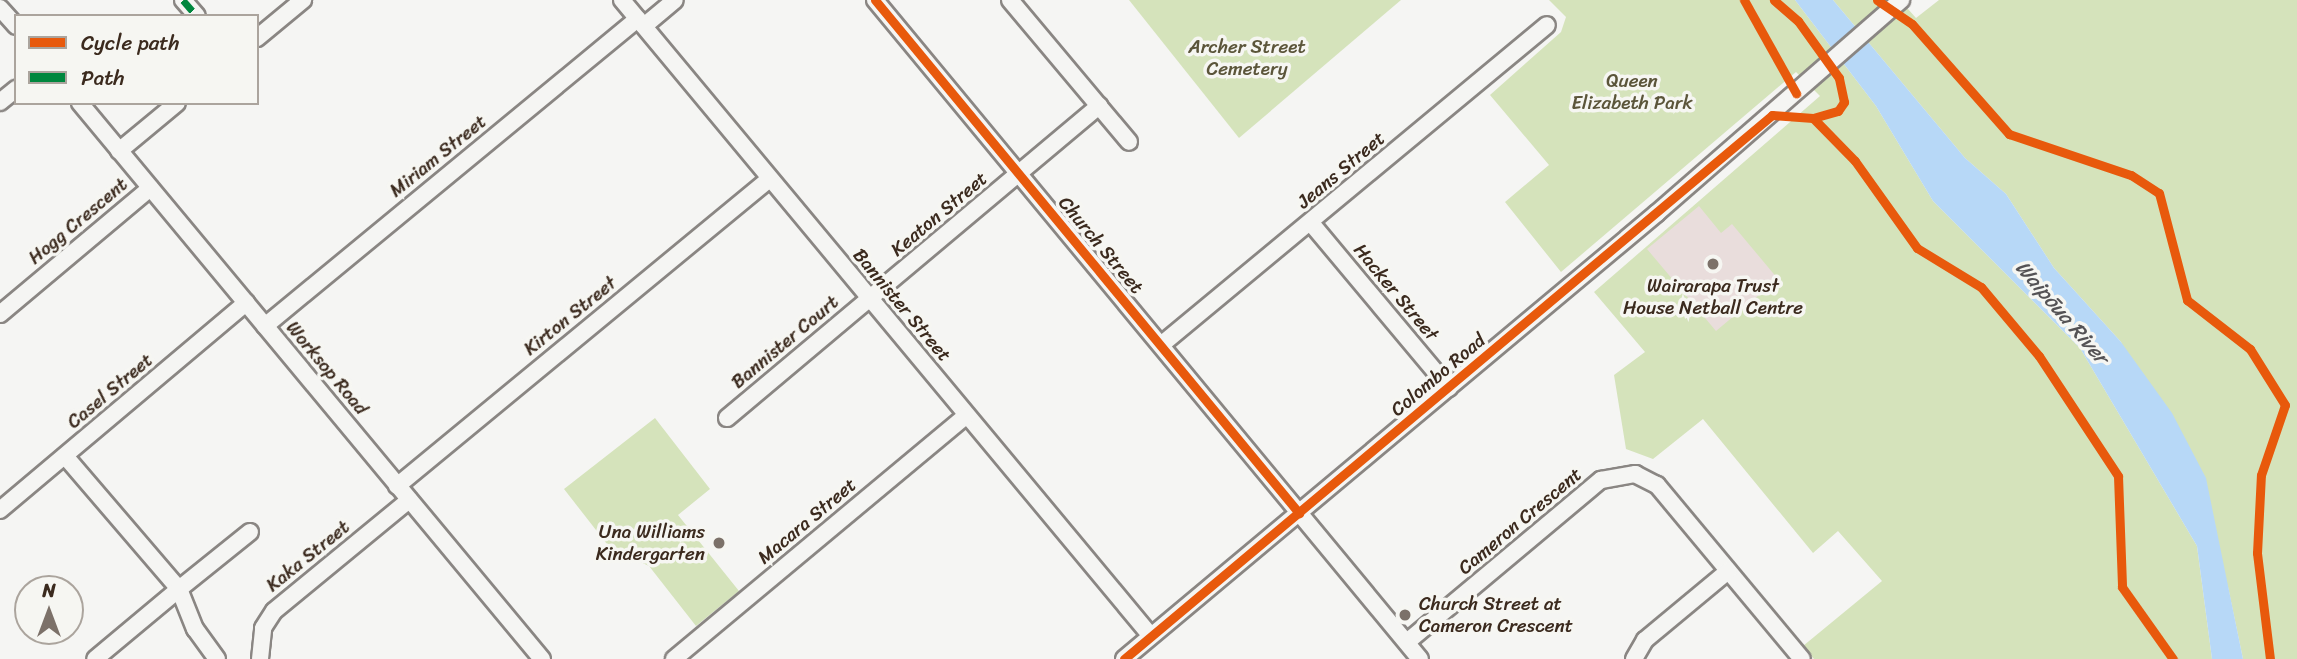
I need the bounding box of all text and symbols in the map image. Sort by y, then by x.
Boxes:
legend [14,14,259,105]
text: Cycle path [81,24,180,62]
park label: Archer Street Cemetery [1188,36,1306,80]
text: Path [81,59,124,97]
park label: Queen Elizabeth Park [1571,70,1693,114]
street label: Miriam Street [385,110,491,202]
street label: Jeans Street [1293,127,1389,213]
street label: Keaton Street [886,167,992,261]
street label: Hogg Crescent [23,173,133,269]
street label: Church Street [1054,192,1148,298]
street label: Hacker Street [1349,239,1443,345]
street label: Bannister Street [848,244,956,366]
water label: Waipōua River [2010,255,2114,369]
marker: Wairarapa Trust House Netball Centre [1705,256,1721,272]
street label: Kirton Street [519,272,621,360]
place label: Wairarapa Trust House Netball Centre [1623,275,1803,319]
street label: Bannister Court [727,291,843,393]
street label: Worksop Road [281,316,373,420]
street label: Colombo Road [1386,329,1490,421]
street label: Casel Street [62,348,158,434]
street label: Cameron Crescent [1454,463,1586,579]
street label: Macara Street [753,473,861,569]
street label: Kaka Street [262,515,354,597]
place label: Una Williams Kindergarten [596,521,705,565]
marker: Una Williams Kindergarten [711,535,727,551]
text: N [42,574,56,607]
north arrow [14,575,84,645]
place label: Church Street at Cameron Crescent [1419,593,1573,637]
marker: Church Street at Cameron Crescent [1397,607,1413,623]

